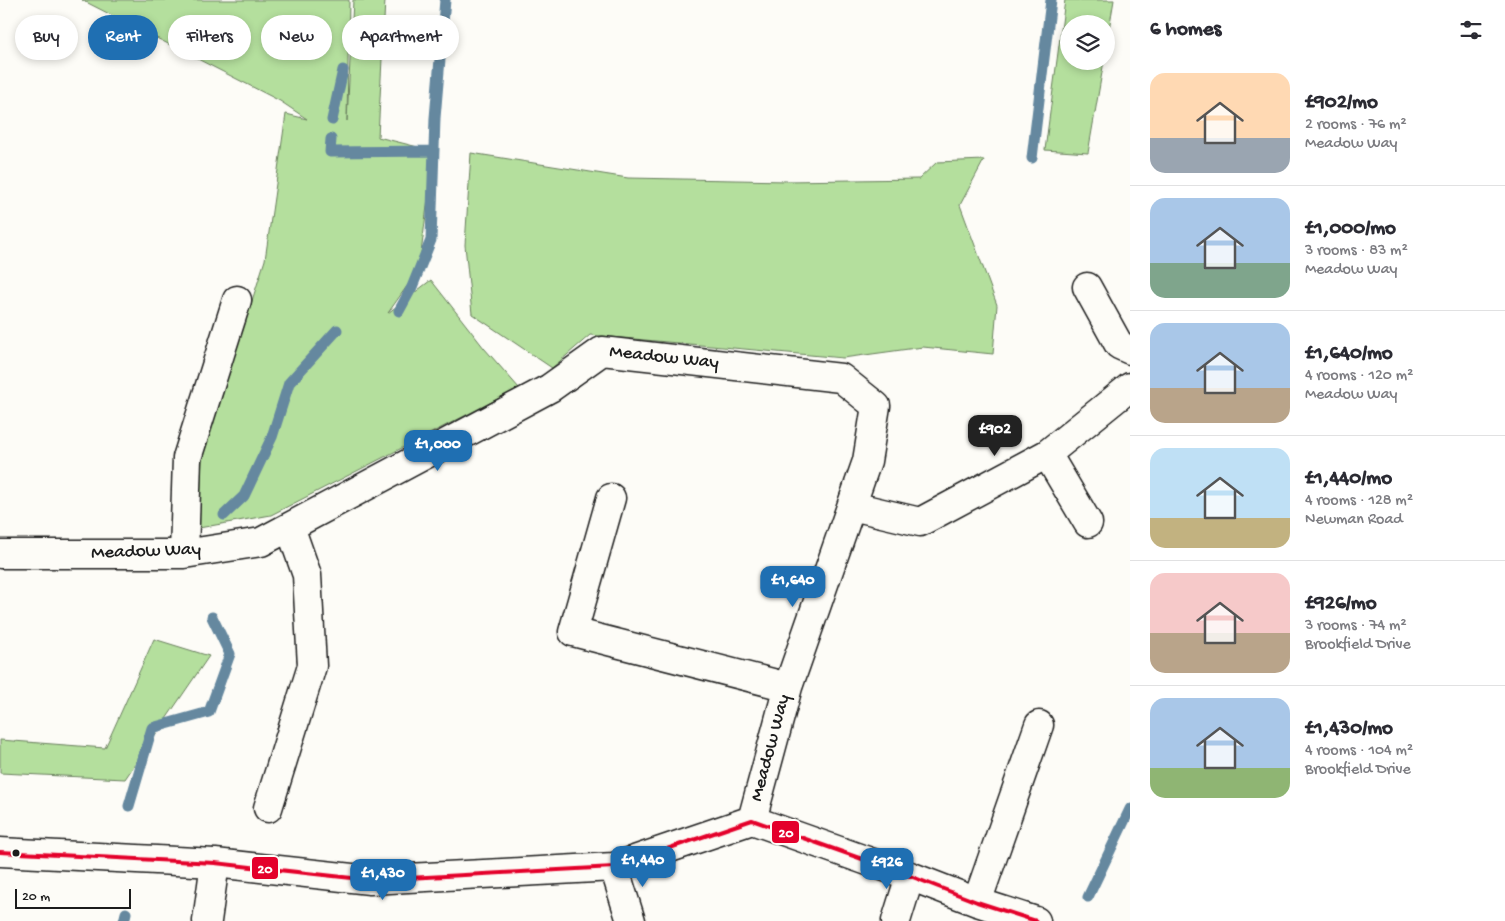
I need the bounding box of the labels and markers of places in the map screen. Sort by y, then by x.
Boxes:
pin: £902 [965,414,1025,457]
pin: £1,000 [397,430,479,472]
pin: £1,640 [752,566,834,608]
pin: £1,440 [602,846,684,888]
unlabelled marker [11,848,21,858]
pin: £926 [857,848,917,890]
pin: £1,430 [342,858,424,901]

